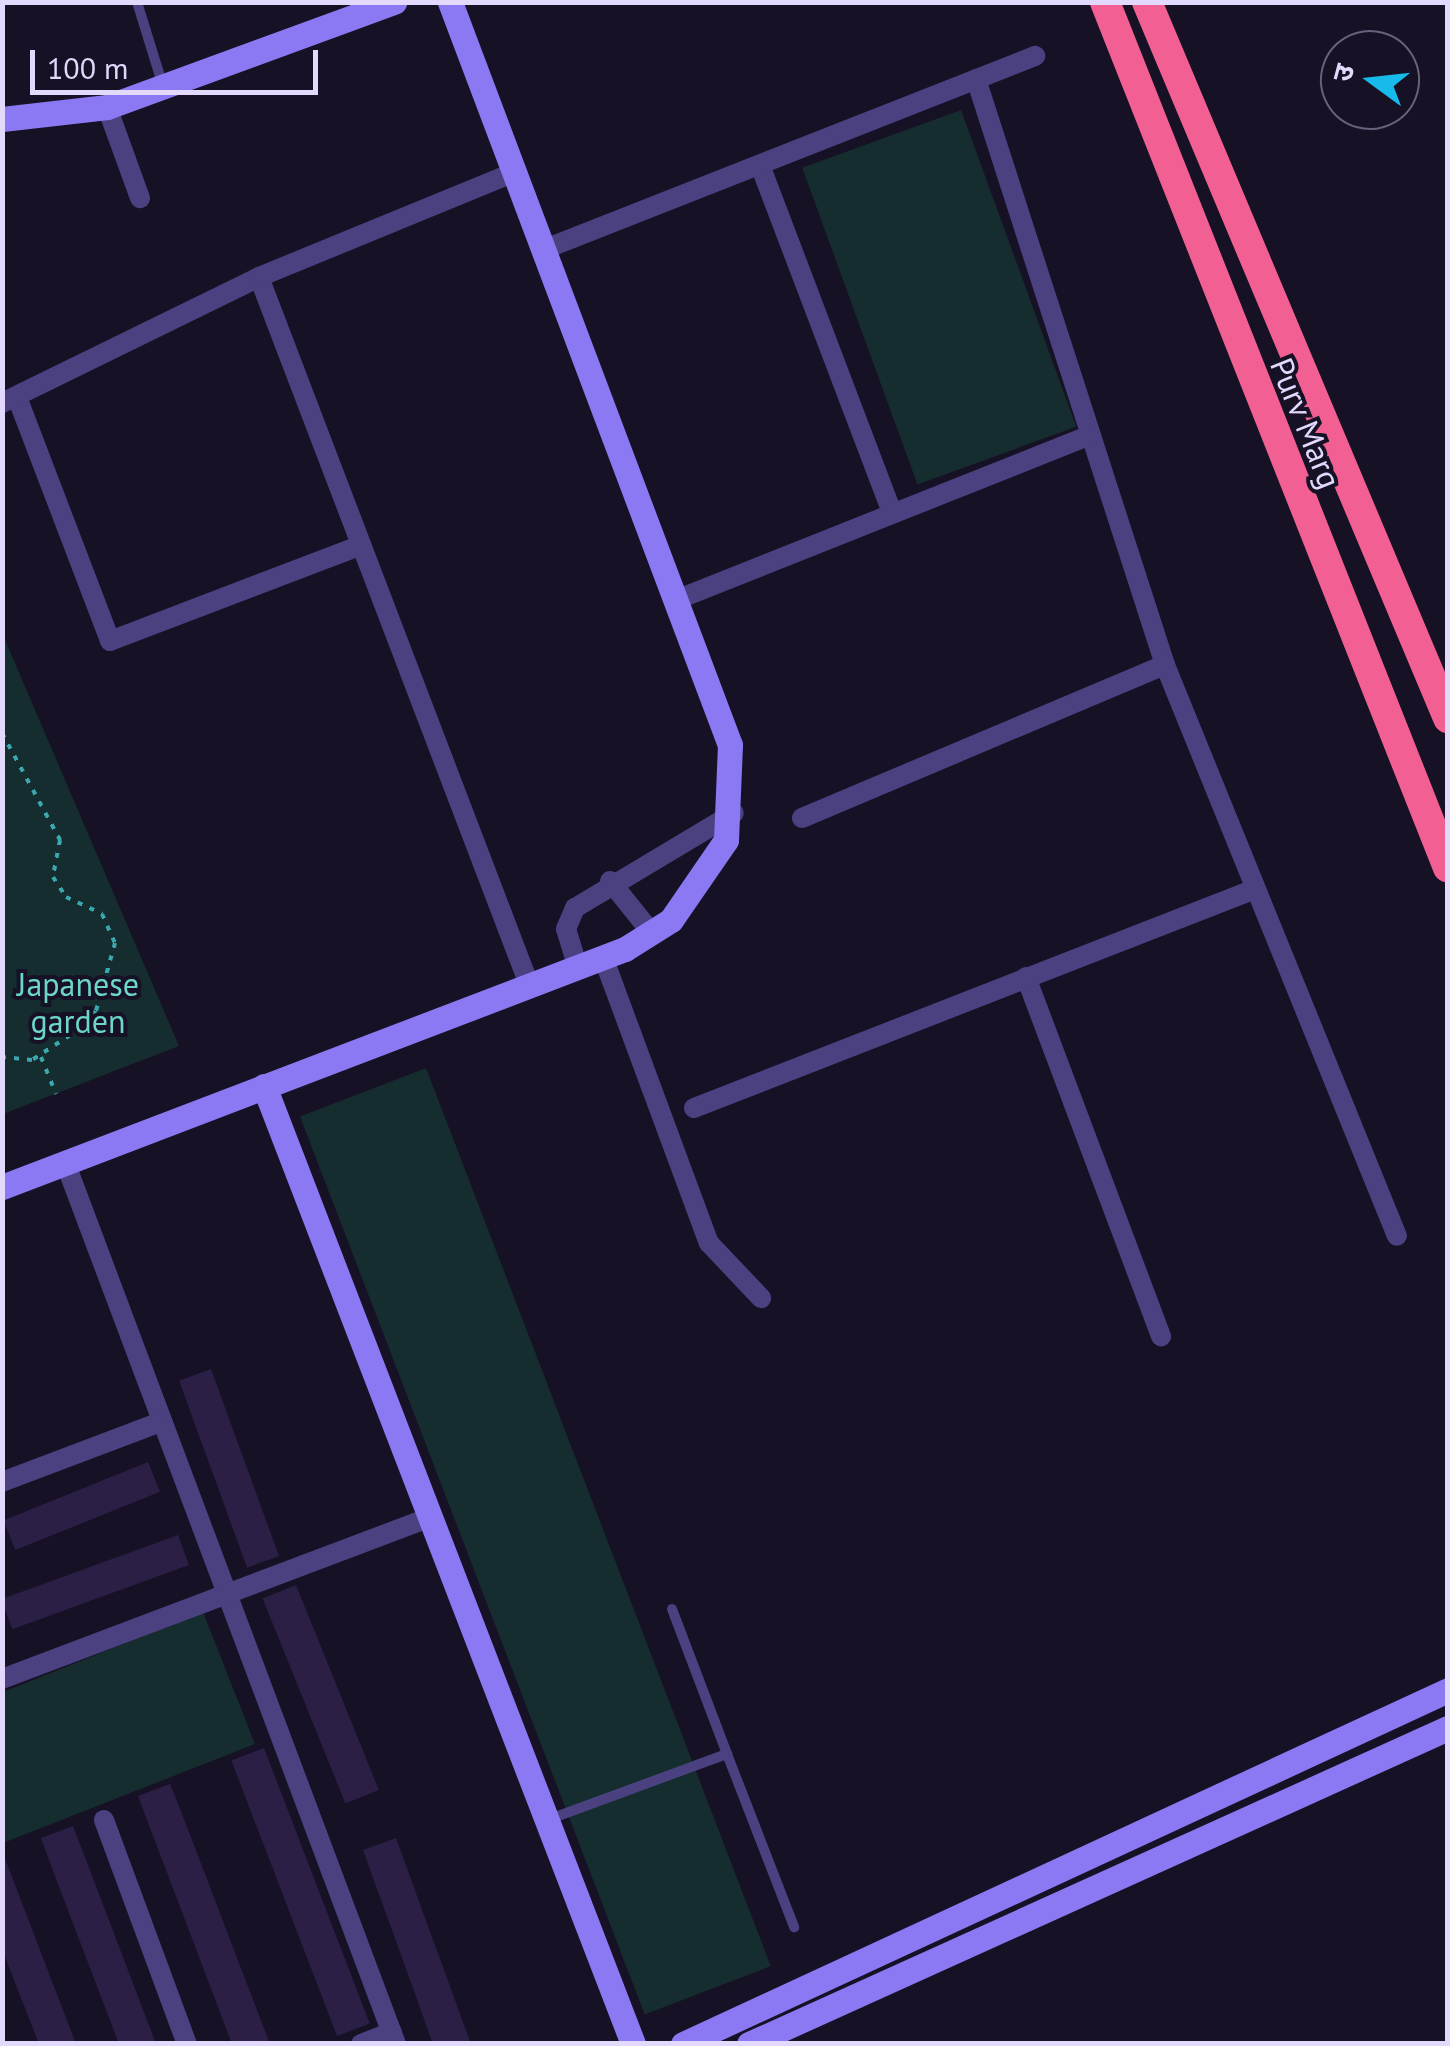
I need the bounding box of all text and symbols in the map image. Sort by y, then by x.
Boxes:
scale bar [35,30,322,92]
north arrow [1320,30,1420,130]
text: 100 m [47,48,128,87]
text: उ [1322,60,1362,85]
street label: Purv Marg [1262,352,1350,494]
park label: Japanese garden [17,966,139,1041]

